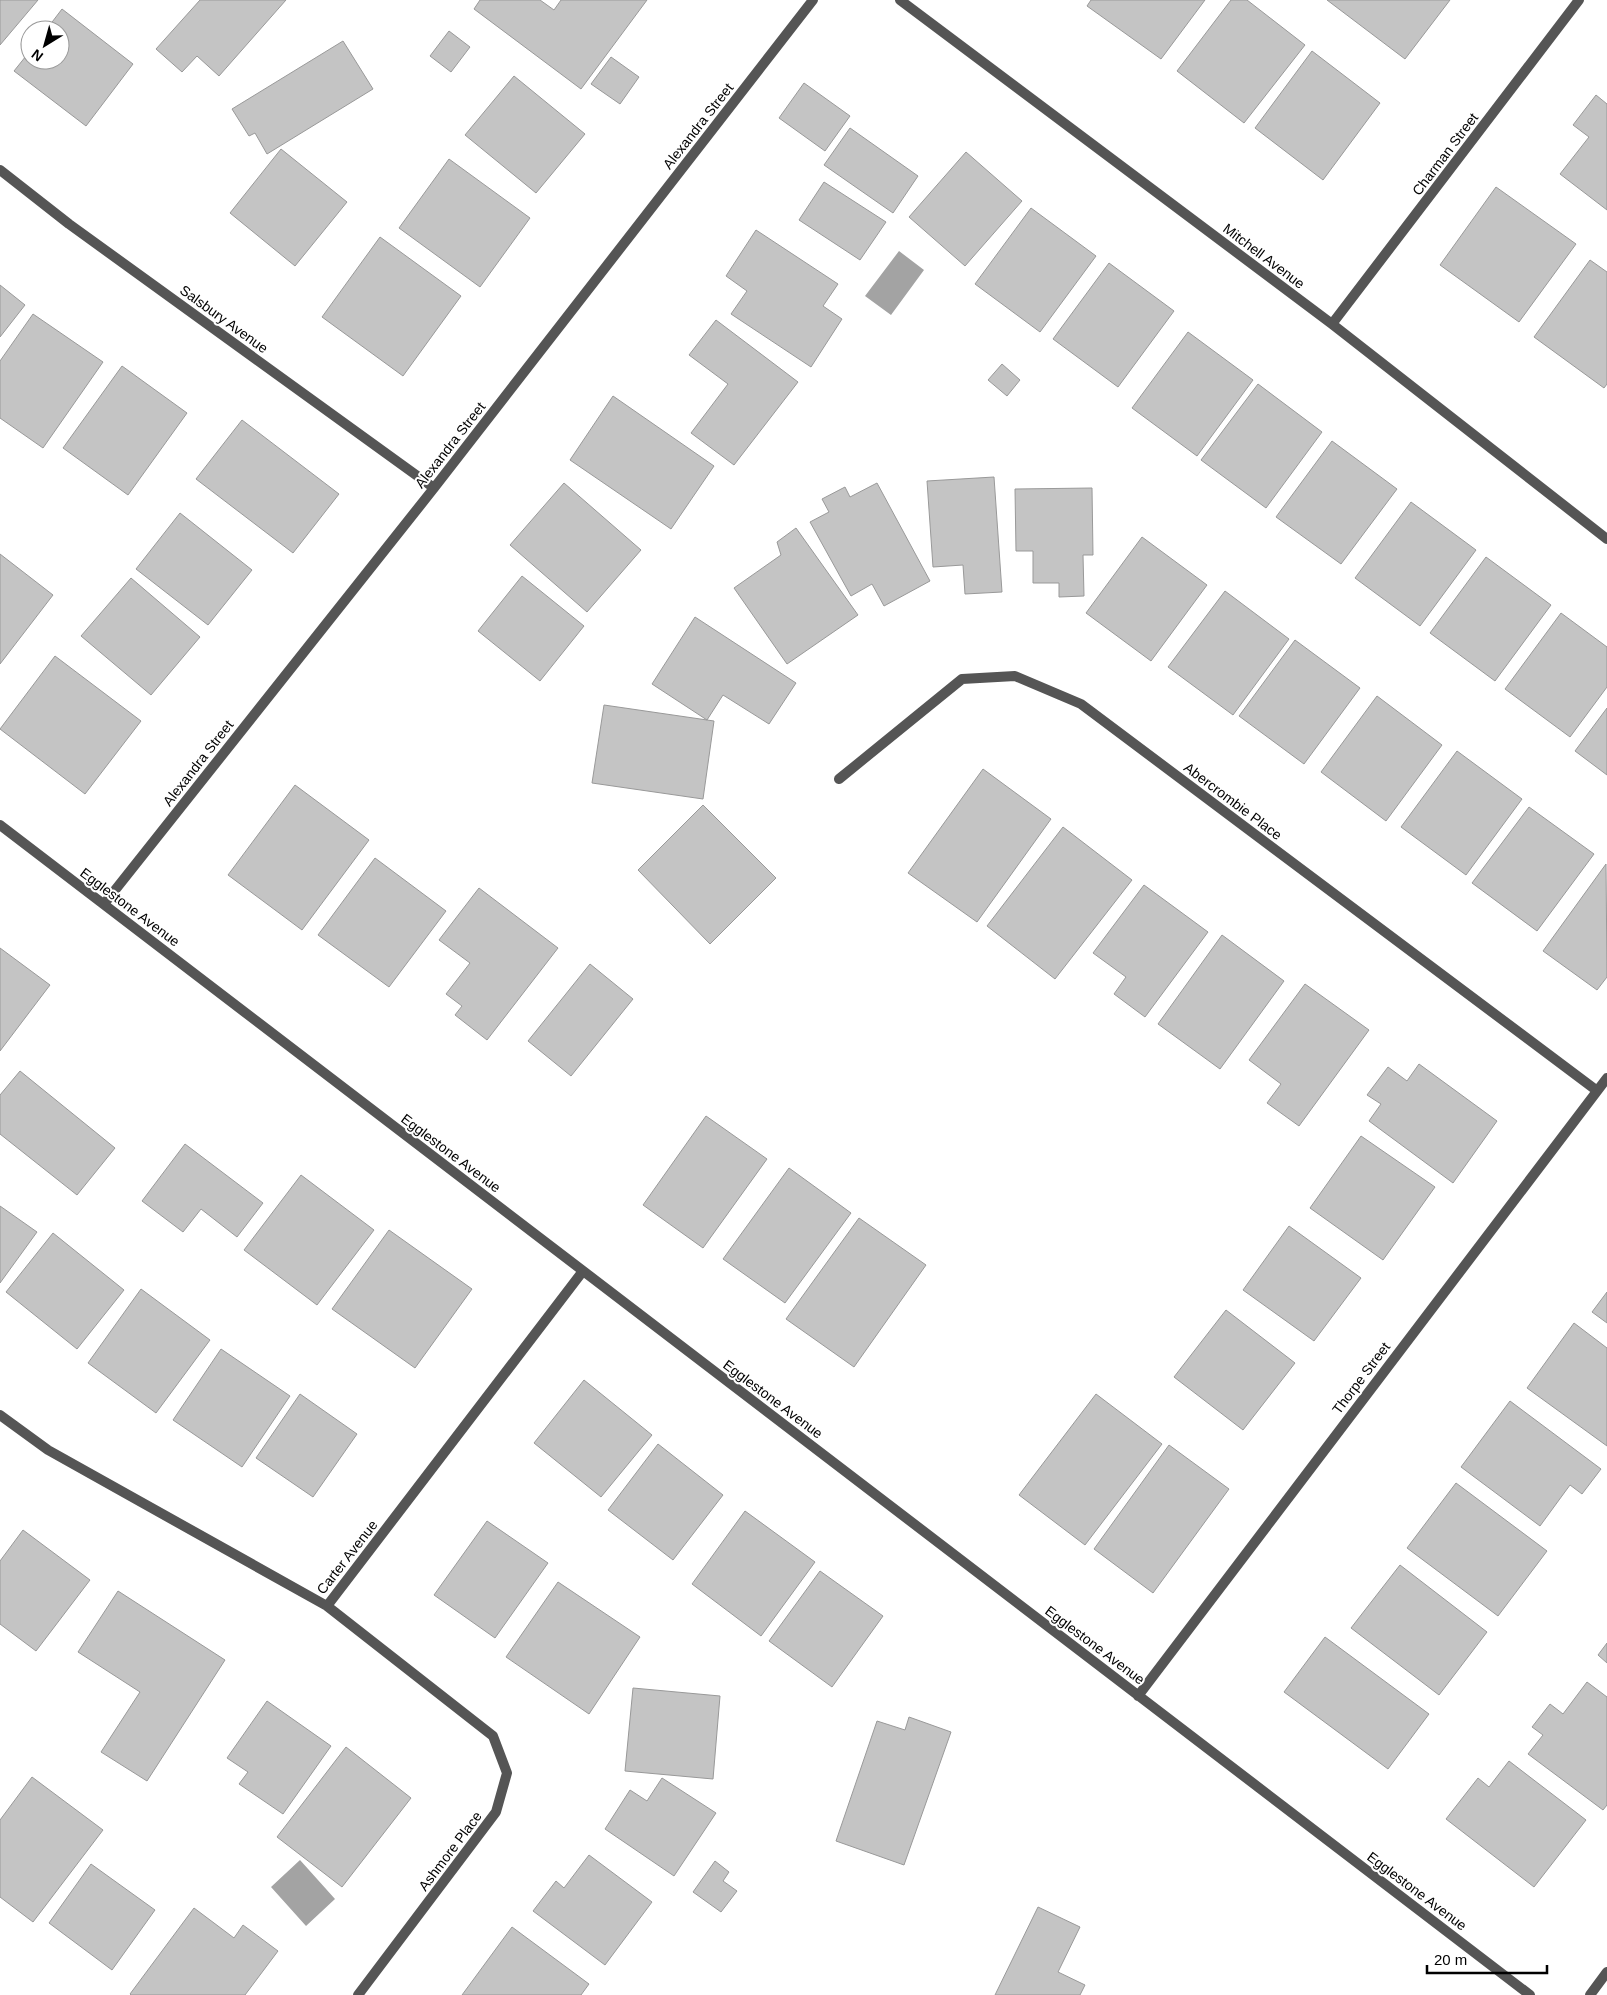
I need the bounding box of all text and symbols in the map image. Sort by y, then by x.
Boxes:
north arrow [20,20,70,70]
text: N [28,46,46,65]
street label: Alexandra Street [660,80,736,172]
street label: Charman Street [1409,110,1481,198]
street label: Mitchell Avenue [1220,220,1308,292]
street label: Salsbury Avenue [177,282,271,356]
street label: Alexandra Street [412,399,488,491]
street label: Alexandra Street [160,717,236,809]
street label: Abercrombie Place [1181,759,1285,843]
street label: Egglestone Avenue [77,864,183,950]
street label: Egglestone Avenue [398,1110,504,1196]
street label: Thorpe Street [1329,1339,1393,1417]
street label: Egglestone Avenue [720,1356,826,1442]
street label: Carter Avenue [313,1517,381,1597]
street label: Egglestone Avenue [1042,1602,1148,1688]
street label: Ashmore Place [415,1808,485,1894]
street label: Egglestone Avenue [1364,1848,1470,1934]
scale bar [1427,1942,1547,1974]
text: 20 m [1434,1951,1467,1968]

